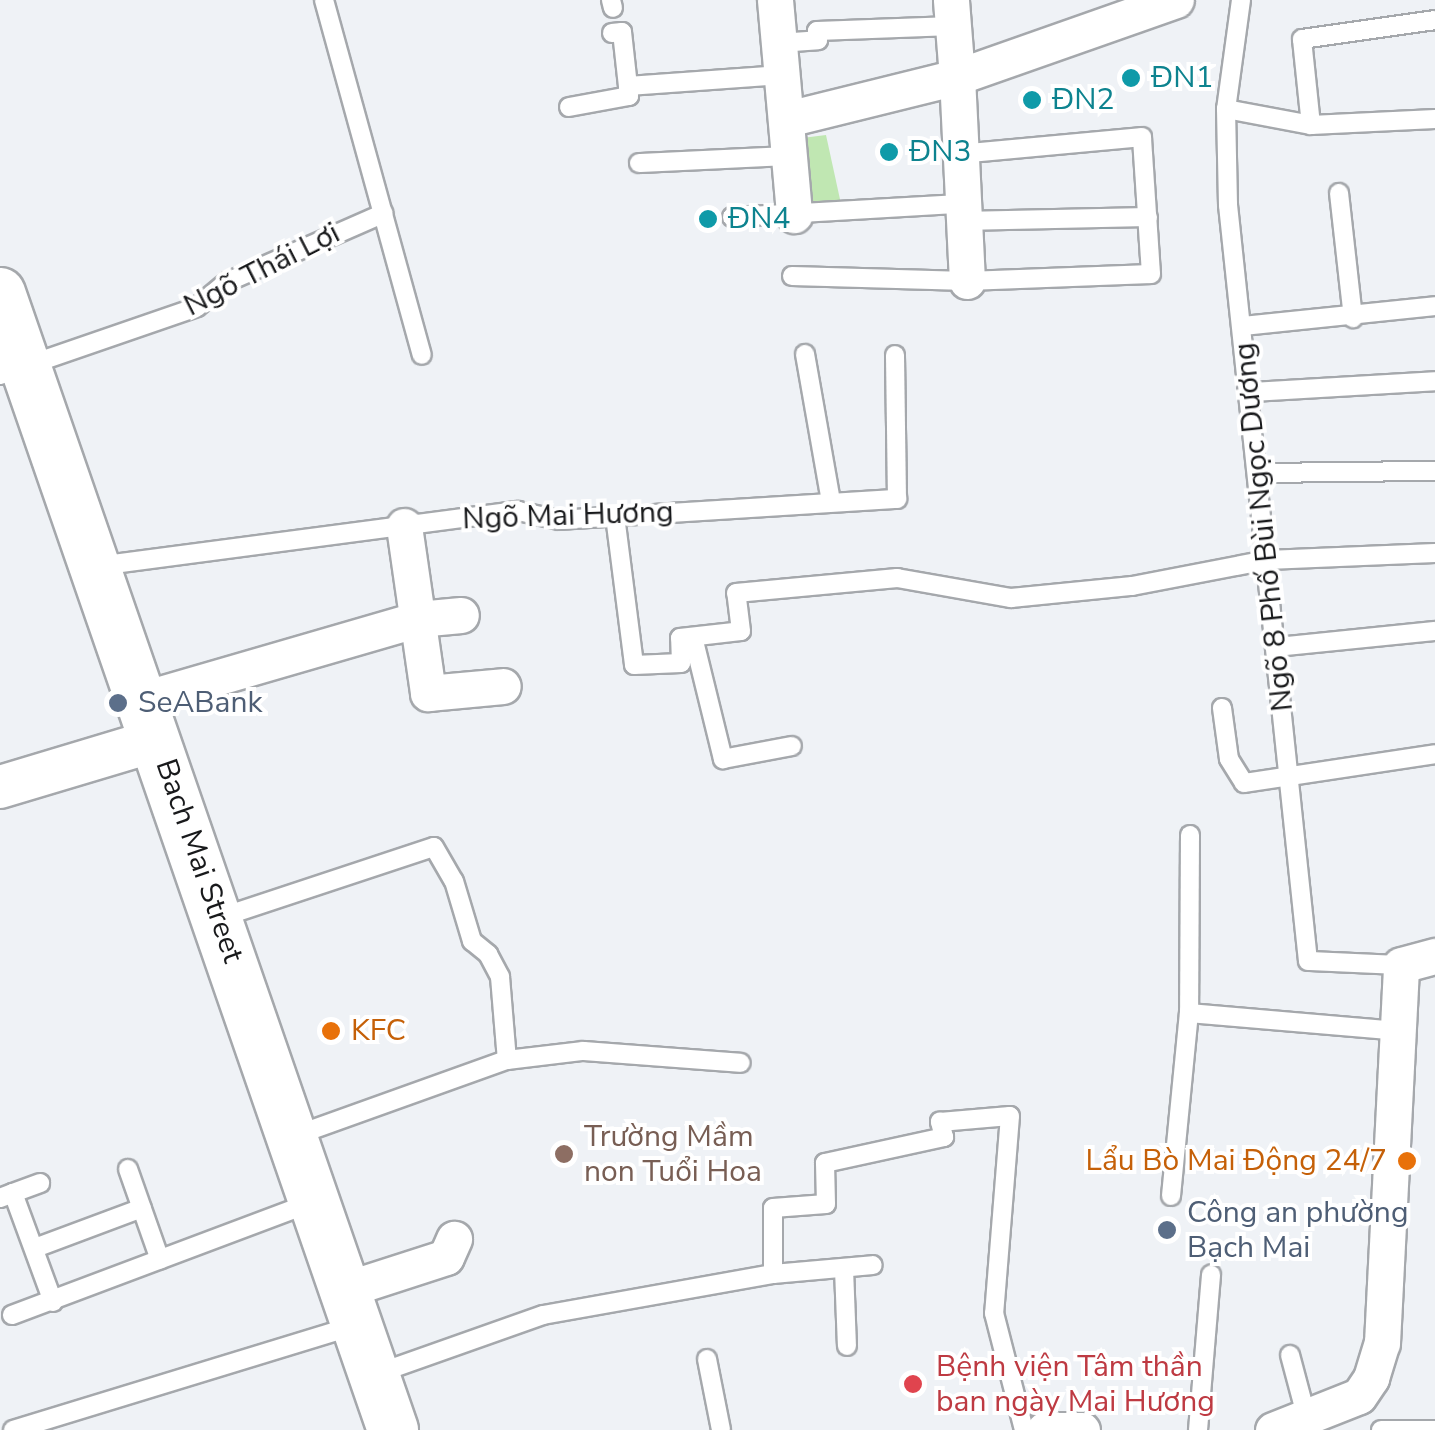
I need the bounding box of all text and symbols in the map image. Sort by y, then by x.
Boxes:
place label: ĐN1 [1151,60,1213,96]
marker: ĐN1 [1120,67,1142,89]
place label: ĐN2 [1052,82,1114,118]
marker: ĐN2 [1021,89,1043,111]
place label: ĐN3 [909,134,971,170]
marker: ĐN3 [878,141,900,163]
place label: ĐN4 [728,201,790,237]
marker: ĐN4 [697,208,719,230]
street label: Ngõ Thái Lợi [178,215,346,325]
street label: Ngõ 8 Phố Bùi Ngọc Dương [1227,341,1301,713]
street label: Ngõ Mai Hương [462,494,674,538]
place label: SeABank [138,685,262,721]
marker: SeABank [107,692,129,714]
street label: Bach Mai Street [147,754,251,968]
place label: KFC [351,1013,406,1049]
marker: KFC [320,1020,342,1042]
place label: Trường Mầm non Tuổi Hoa [584,1119,762,1190]
marker: Trường Mầm non Tuổi Hoa [553,1143,575,1165]
place label: Lẩu Bò Mai Động 24/7 [1086,1143,1387,1179]
marker: Lẩu Bò Mai Động 24/7 [1396,1150,1418,1172]
place label: Công an phường Bạch Mai [1187,1195,1408,1266]
marker: Công an phường Bạch Mai [1156,1219,1178,1241]
place label: Bệnh viện Tâm thần ban ngày Mai Hương [936,1349,1215,1420]
marker: Bệnh viện Tâm thần ban ngày Mai Hương [900,1371,926,1397]

